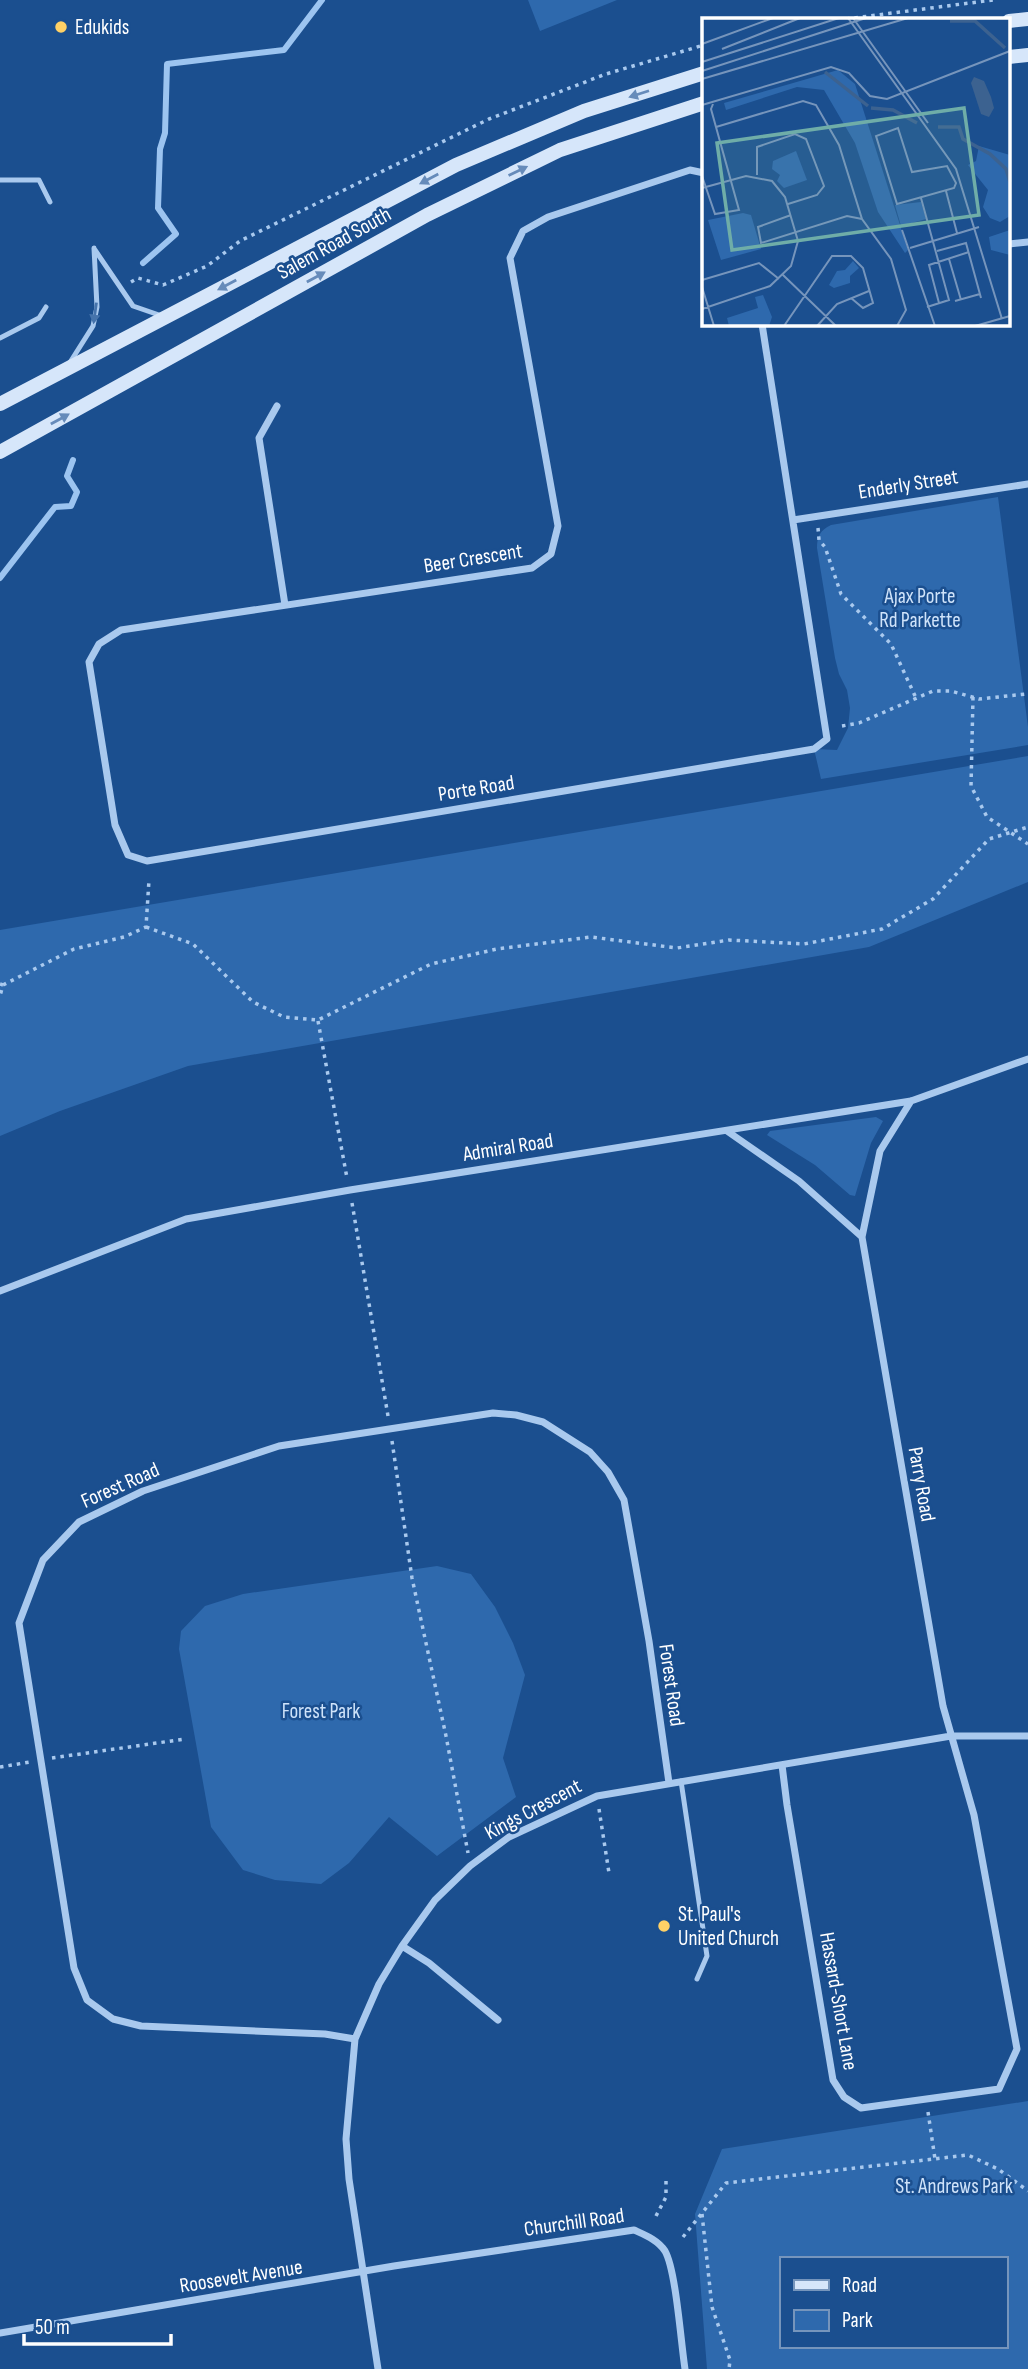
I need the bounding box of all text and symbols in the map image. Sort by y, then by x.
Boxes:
place label: Edukids [75,15,129,40]
inset map [702,18,1010,326]
marker: Edukids [53,19,69,35]
one-way arrow [629,89,650,100]
one-way arrow [508,165,528,177]
one-way arrow [419,174,439,185]
street label: Salem Road South [273,202,396,285]
one-way arrow [307,271,326,283]
one-way arrow [217,279,237,291]
one-way arrow [89,302,100,324]
one-way arrow [50,413,69,425]
street label: Enderly Street [856,464,960,505]
street label: Beer Crescent [422,538,524,579]
park label: Ajax Porte Rd Parkette [879,584,961,633]
street label: Porte Road [436,770,516,807]
street label: Admiral Road [460,1128,555,1167]
street label: Parry Road [903,1445,940,1523]
street label: Forest Road [77,1457,163,1514]
street label: Forest Road [653,1642,690,1728]
park label: Forest Park [282,1699,360,1724]
street label: Kings Crescent [481,1774,586,1845]
place label: St. Paul's United Church [678,1902,779,1951]
marker: St. Paul's United Church [656,1918,672,1934]
street label: Hassard-Short Lane [814,1930,863,2072]
park label: St. Andrews Park [895,2174,1013,2199]
street label: Churchill Road [522,2203,626,2242]
street label: Roosevelt Avenue [178,2254,304,2299]
legend [780,2257,1007,2348]
text: Road [842,2273,877,2298]
scale bar [24,2302,172,2346]
text: Park [842,2308,873,2333]
text: 50 m [35,2315,70,2340]

